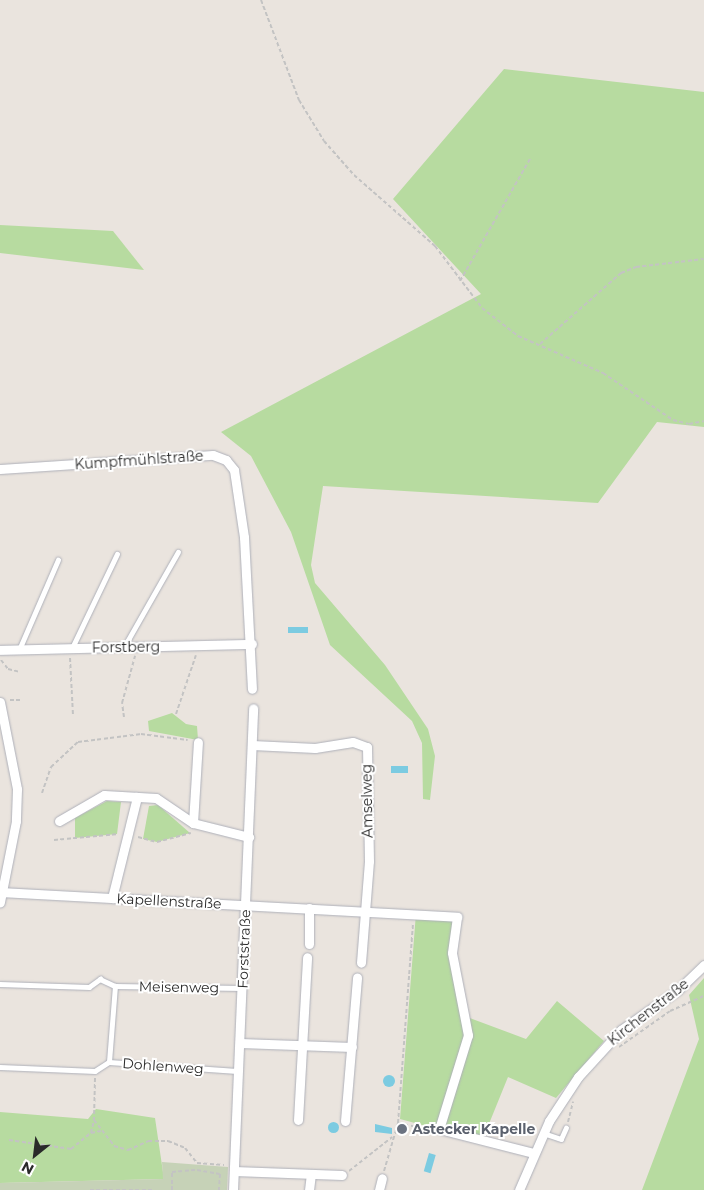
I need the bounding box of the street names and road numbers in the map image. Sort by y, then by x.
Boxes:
street label: Kumpfmühlstraße [74,447,204,473]
street label: Forstberg [92,638,160,656]
street label: Amselweg [358,764,376,838]
street label: Kapellenstraße [116,890,222,912]
street label: Forststraße [234,909,254,989]
street label: Kirchenstraße [604,975,692,1049]
street label: Meisenweg [139,978,219,996]
street label: Dohlenweg [122,1055,204,1077]

